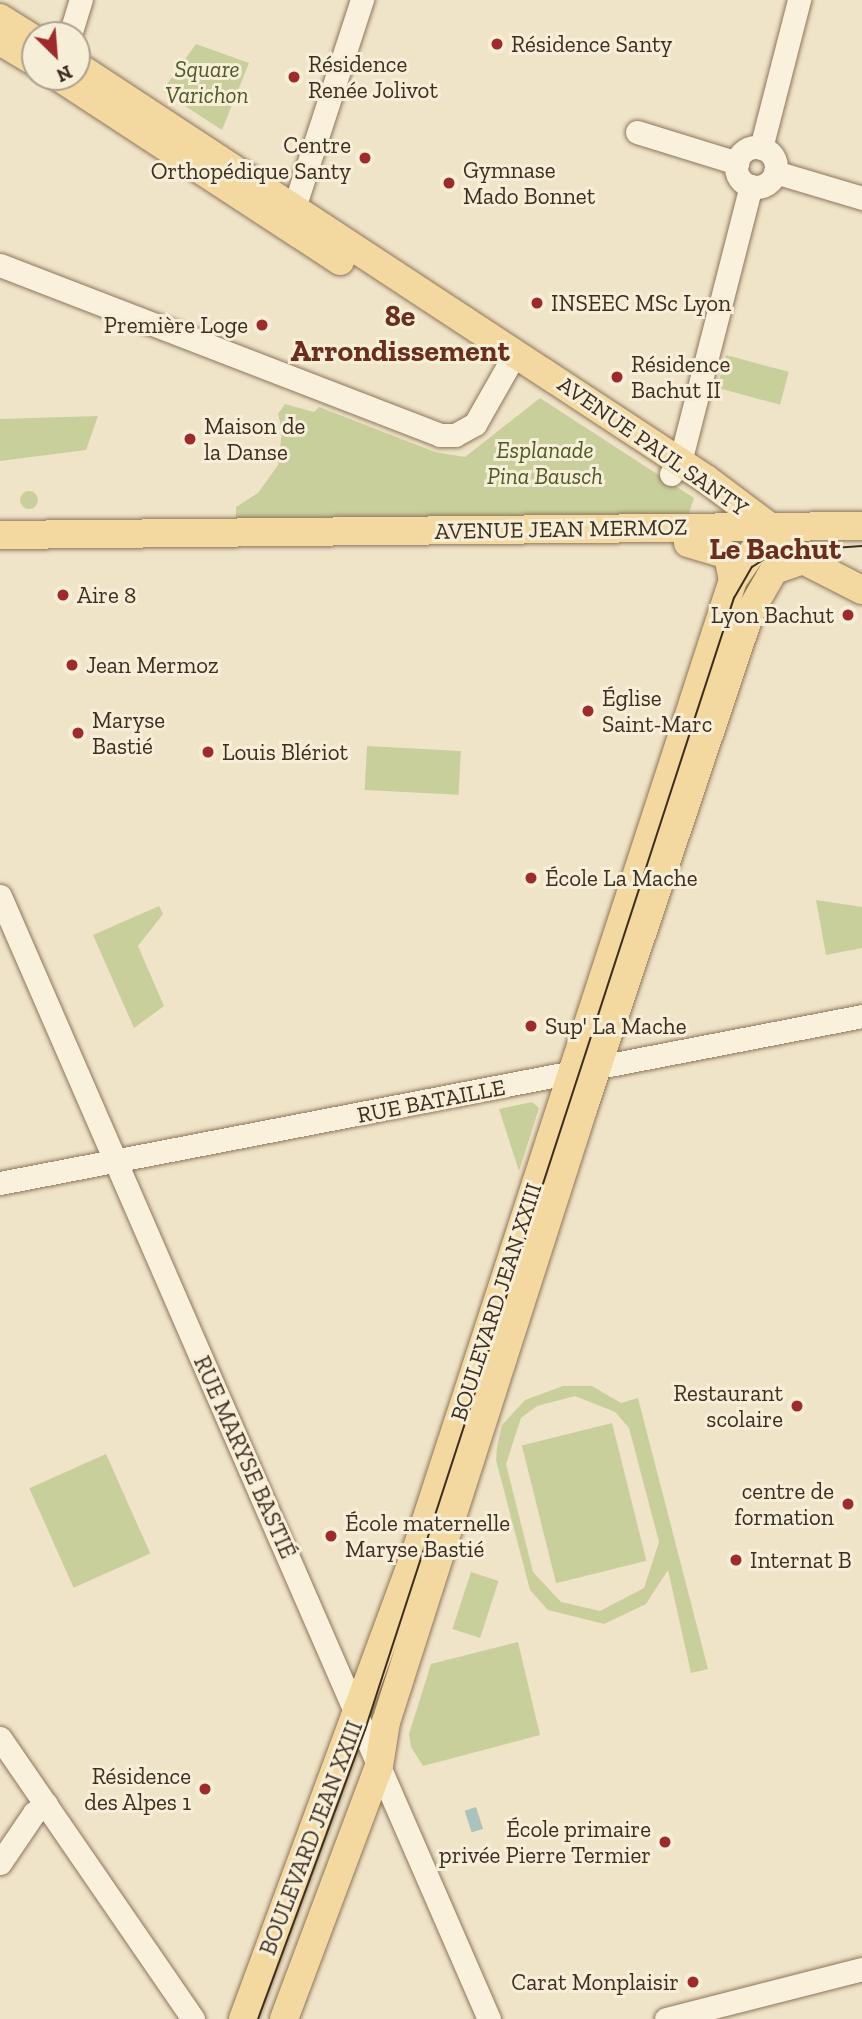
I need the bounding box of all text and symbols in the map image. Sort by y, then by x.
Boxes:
north arrow [21,21,91,91]
place label: Résidence Santy [511,30,672,58]
marker: Résidence Santy [489,36,505,52]
place label: Résidence Renée Jolivot [308,50,438,104]
park label: Square Varichon [165,55,249,109]
text: N [53,60,76,87]
marker: Résidence Renée Jolivot [286,69,302,85]
place label: Centre Orthopédique Santy [151,131,351,185]
marker: Centre Orthopédique Santy [357,150,373,166]
place label: Gymnase Mado Bonnet [463,156,595,210]
marker: Gymnase Mado Bonnet [441,175,457,191]
place label: INSEEC MSc Lyon [551,289,731,317]
marker: INSEEC MSc Lyon [529,295,545,311]
district label: 8e Arrondissement [290,298,510,368]
place label: Première Loge [104,311,248,339]
marker: Première Loge [254,317,270,333]
place label: Résidence Bachut II [631,350,730,404]
marker: Résidence Bachut II [609,369,625,385]
street label: AVENUE PAUL SANTY [552,370,754,522]
place label: Maison de la Danse [204,412,305,466]
marker: Maison de la Danse [182,431,198,447]
park label: Esplanade Pina Bausch [487,436,603,490]
street label: AVENUE JEAN MERMOZ [434,513,688,545]
district label: Le Bachut [709,531,841,567]
place label: Aire 8 [77,581,136,609]
marker: Aire 8 [55,587,71,603]
place label: Lyon Bachut [711,601,834,629]
marker: Lyon Bachut [840,607,856,623]
place label: Jean Mermoz [86,651,219,679]
marker: Jean Mermoz [64,657,80,673]
place label: Église Saint-Marc [602,684,712,738]
marker: Église Saint-Marc [580,703,596,719]
place label: Maryse Bastié [92,706,165,760]
marker: Maryse Bastié [70,725,86,741]
place label: Louis Blériot [222,738,348,766]
marker: Louis Blériot [200,744,216,760]
place label: École La Mache [545,864,697,892]
marker: École La Mache [523,870,539,886]
place label: Sup' La Mache [545,1012,687,1040]
marker: Sup' La Mache [523,1018,539,1034]
street label: RUE BATAILLE [355,1073,507,1129]
street label: BOULEVARD JEAN XXIII [444,1179,548,1425]
street label: RUE MARYSE BASTIÉ [188,1351,302,1563]
place label: Restaurant scolaire [673,1379,783,1433]
marker: Restaurant scolaire [789,1398,805,1414]
place label: centre de formation [734,1477,834,1531]
marker: centre de formation [840,1496,856,1512]
place label: École maternelle Maryse Bastié [345,1509,510,1563]
marker: École maternelle Maryse Bastié [323,1528,339,1544]
place label: Internat B [750,1546,852,1574]
marker: Internat B [728,1552,744,1568]
street label: BOULEVARD JEAN XXIII [253,1717,369,1959]
place label: Résidence des Alpes 1 [84,1762,191,1816]
marker: Résidence des Alpes 1 [197,1781,213,1797]
place label: École primaire privée Pierre Termier [439,1815,651,1869]
marker: École primaire privée Pierre Termier [657,1834,673,1850]
place label: Carat Monplaisir [511,1968,679,1996]
marker: Carat Monplaisir [685,1974,701,1990]

